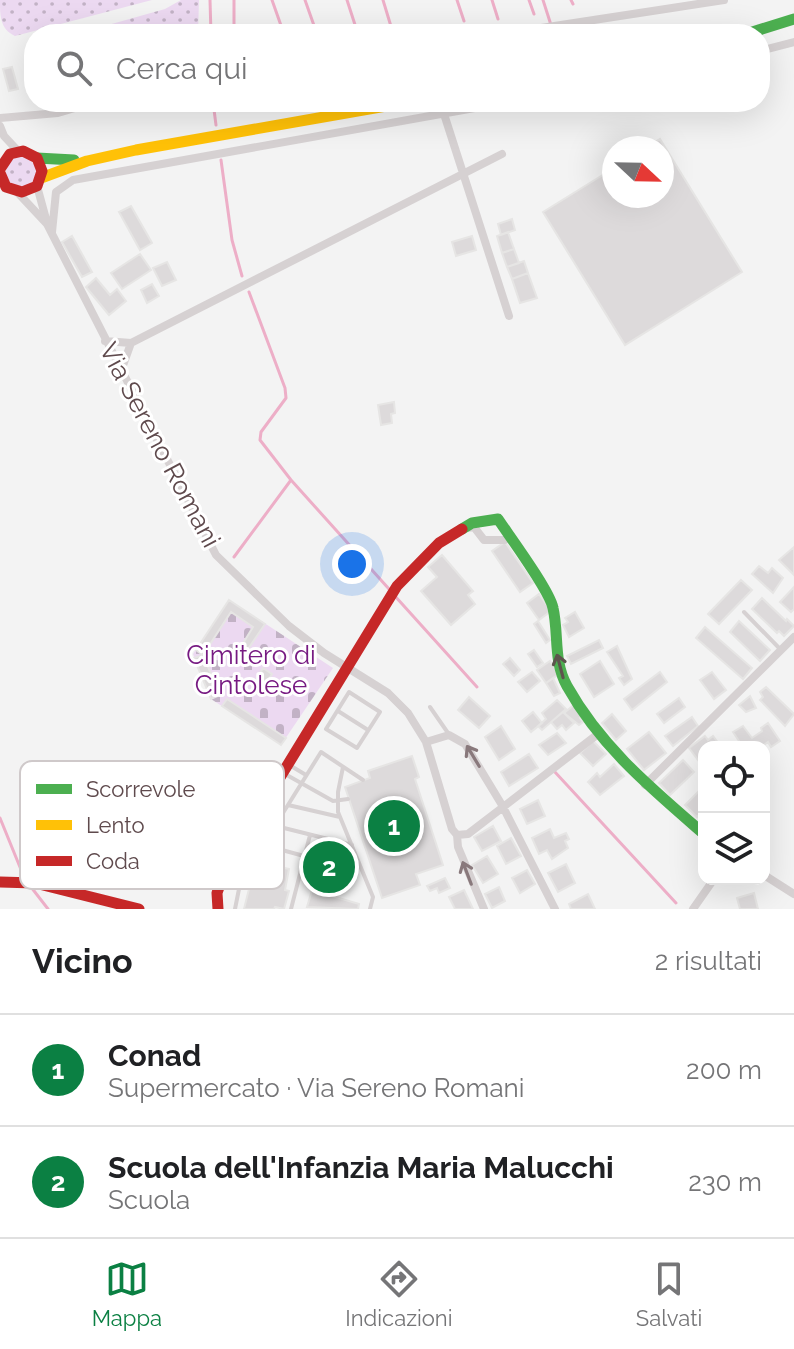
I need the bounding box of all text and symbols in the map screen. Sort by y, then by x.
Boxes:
search box [24,24,770,112]
icon: search [52,46,96,90]
text: Cerca qui [116,51,248,86]
north arrow [602,136,674,208]
street label: Via Sereno Romani [93,338,227,552]
your location [332,544,372,584]
park label: Cimitero di Cintolese [186,640,316,700]
one-way arrow [552,654,567,680]
map controls [698,741,770,885]
button: locate [698,741,770,813]
one-way arrow [464,745,480,768]
legend [20,761,284,889]
text: Scorrevole [86,776,196,802]
pin: 1 [368,796,420,856]
text: Lento [86,812,144,838]
button: layers [698,813,770,885]
pin: 2 [303,837,355,897]
text: Coda [86,848,140,874]
one-way arrow [459,861,473,886]
text: Vicino [32,941,133,981]
text: 2 risultati [655,946,762,976]
text: Conad [108,1038,201,1073]
text: 1 [52,1055,64,1085]
text: 200 m [686,1055,762,1085]
text: Supermercato · Via Sereno Romani [108,1073,524,1103]
text: Scuola dell'Infanzia Maria Malucchi [108,1150,614,1185]
text: 2 [51,1167,65,1197]
text: 230 m [688,1167,762,1197]
text: Scuola [108,1185,190,1215]
tab: Mappa [92,1257,162,1331]
tab: Indicazioni [345,1257,453,1331]
tab: Salvati [636,1257,702,1331]

